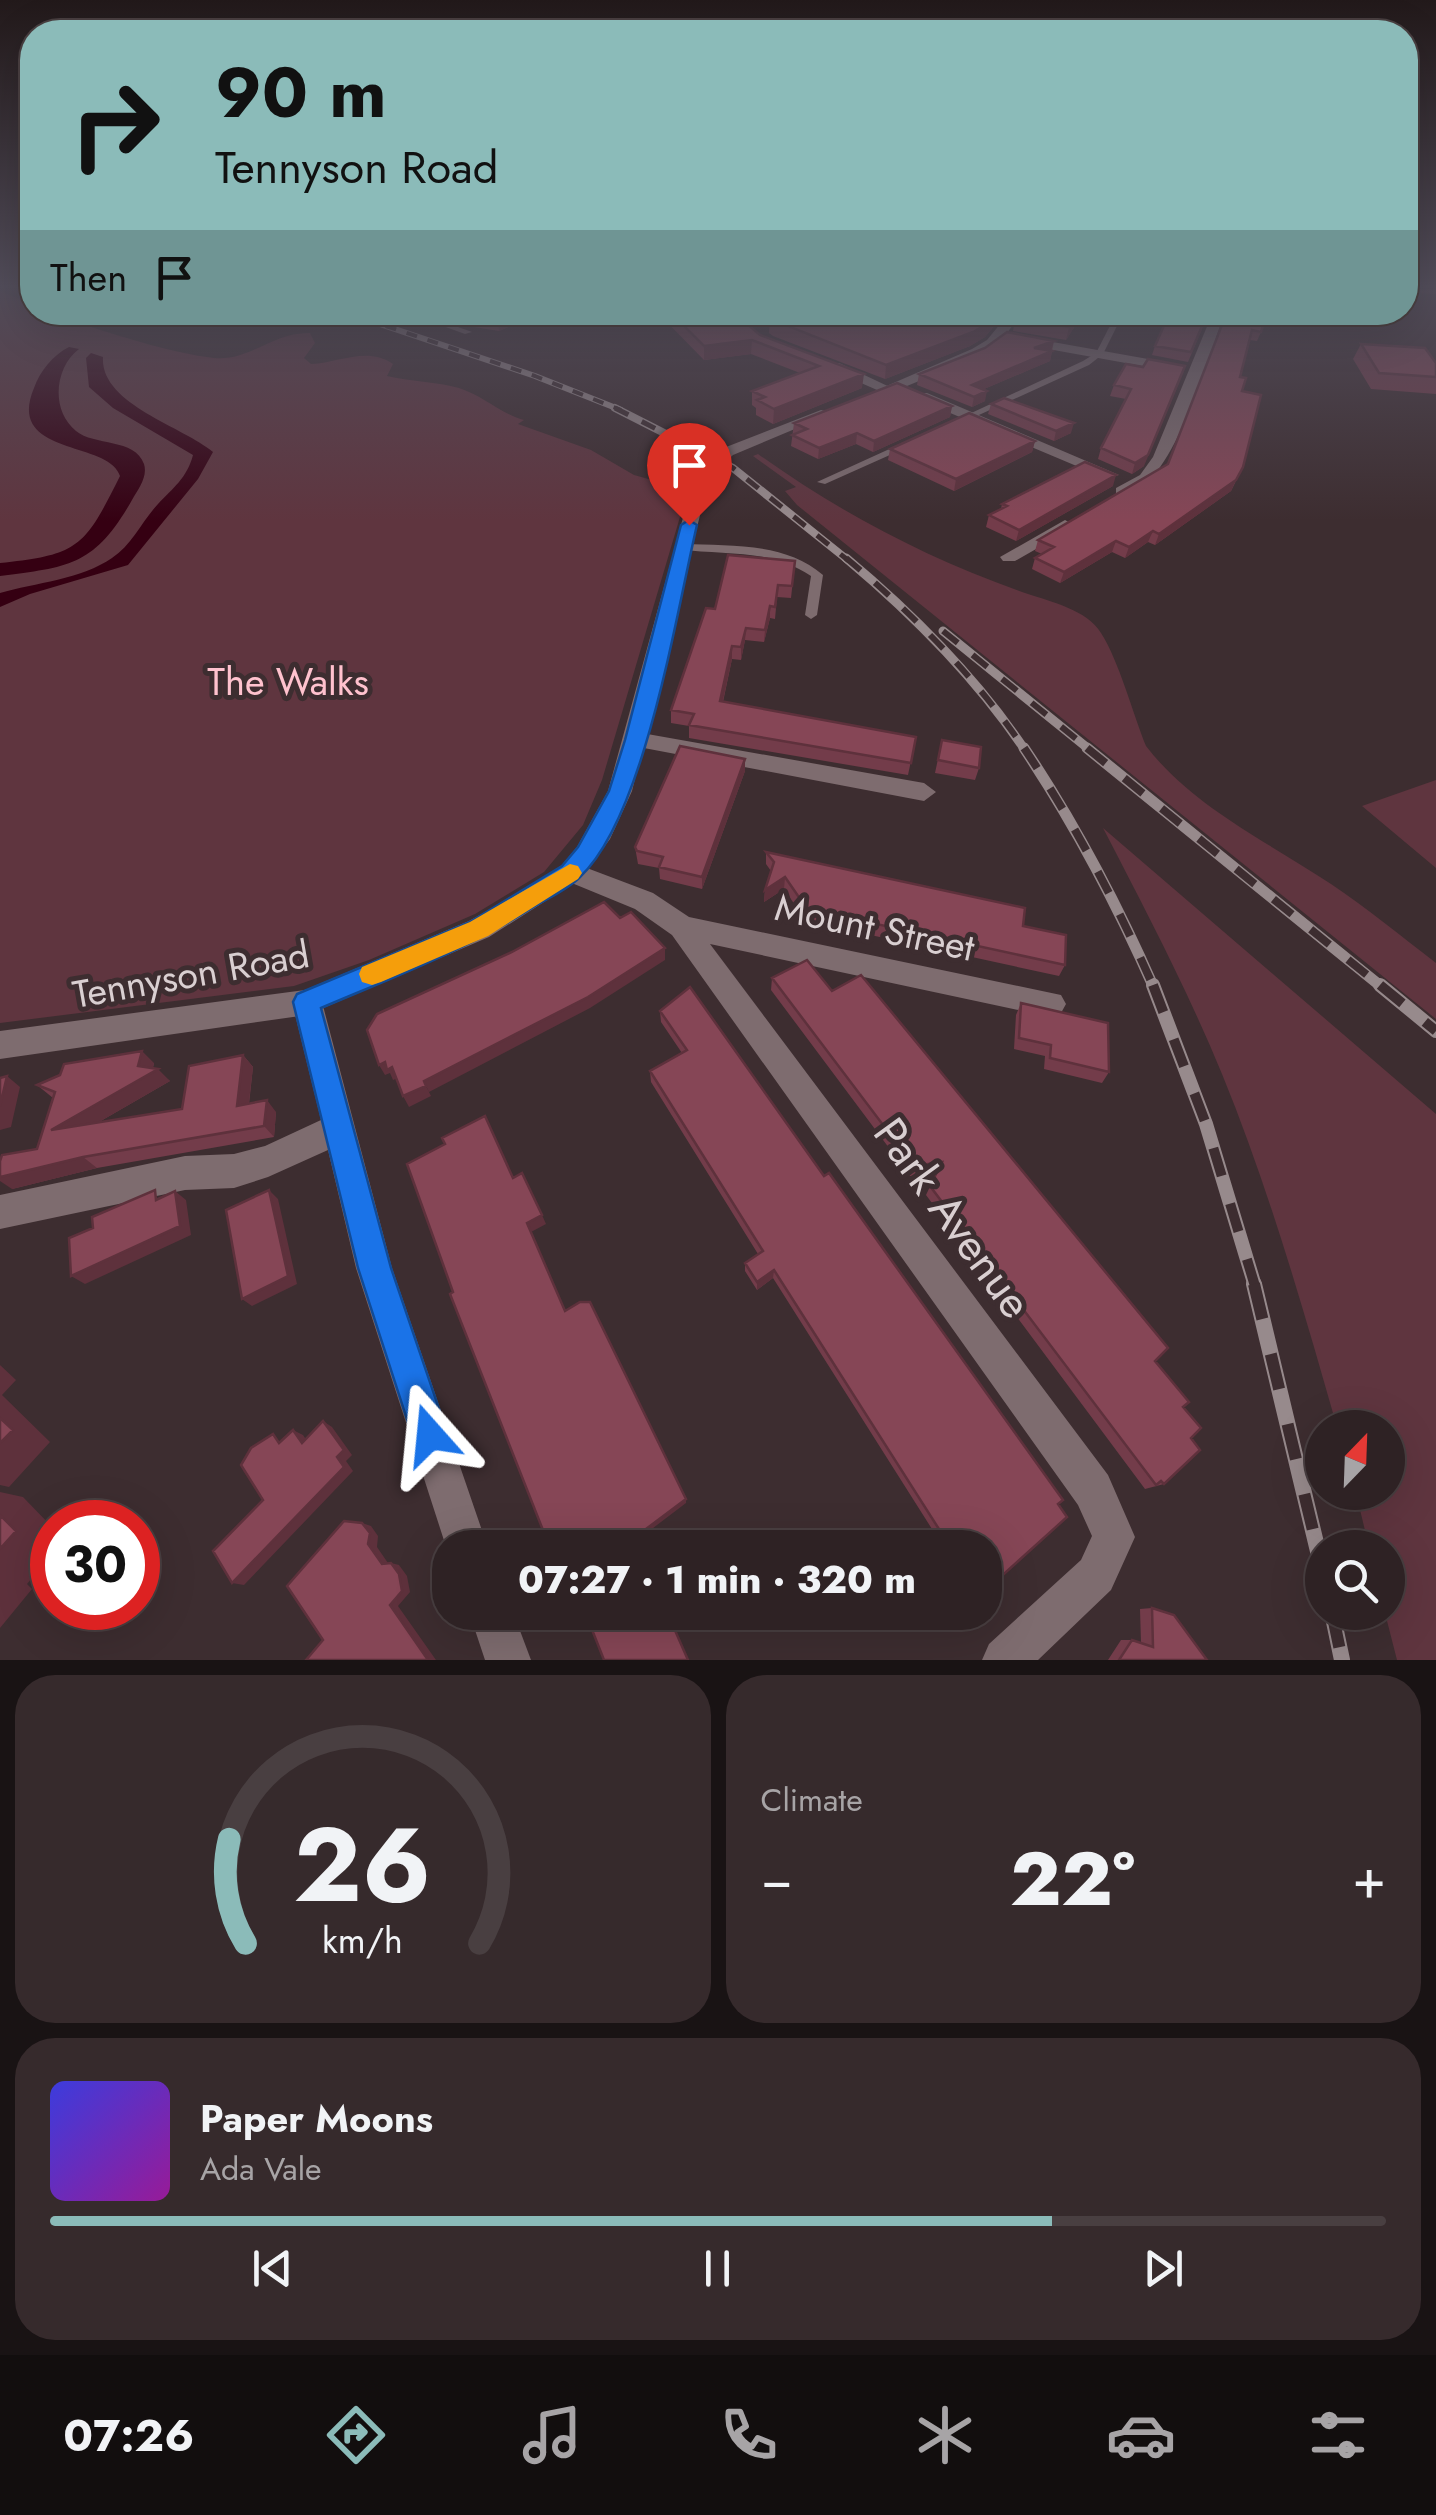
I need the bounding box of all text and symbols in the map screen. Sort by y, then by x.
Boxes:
text: 90 m [215,42,387,143]
icon: right [50,60,180,190]
text: Tennyson Road [215,135,498,200]
text: Then [50,250,127,305]
icon: arrive [147,250,202,305]
pin [647,423,732,526]
icon: arrive [662,438,717,493]
park label: The Walks [207,654,369,709]
street label: Mount Street [770,879,980,975]
street label: Tennyson Road [68,926,314,1022]
street label: Park Avenue [858,1104,1048,1332]
position arrow [378,1383,482,1487]
north arrow [1305,1410,1405,1510]
map controls [1305,1410,1405,1630]
speed limit sign: 30 [30,1500,160,1630]
button: search [1305,1530,1405,1630]
text: 07:27 · 1 min · 320 m [518,1552,916,1607]
text: Climate [761,1777,863,1823]
text: 26 [294,1790,432,1940]
text: 22° [1010,1825,1135,1933]
text: − [761,1839,793,1919]
text: + [1352,1839,1386,1919]
text: km/h [322,1915,403,1966]
text: Paper Moons [200,2091,433,2146]
text: Ada Vale [200,2146,322,2192]
icon: previous [245,2241,300,2296]
icon: pause [690,2241,745,2296]
icon: next [1136,2241,1191,2296]
icon: directions [321,2400,391,2470]
icon: music [517,2400,587,2470]
icon: phone [714,2400,784,2470]
icon: climate [910,2400,980,2470]
icon: car [1106,2400,1176,2470]
icon: filters [1303,2400,1373,2470]
text: 07:26 [63,2403,194,2468]

